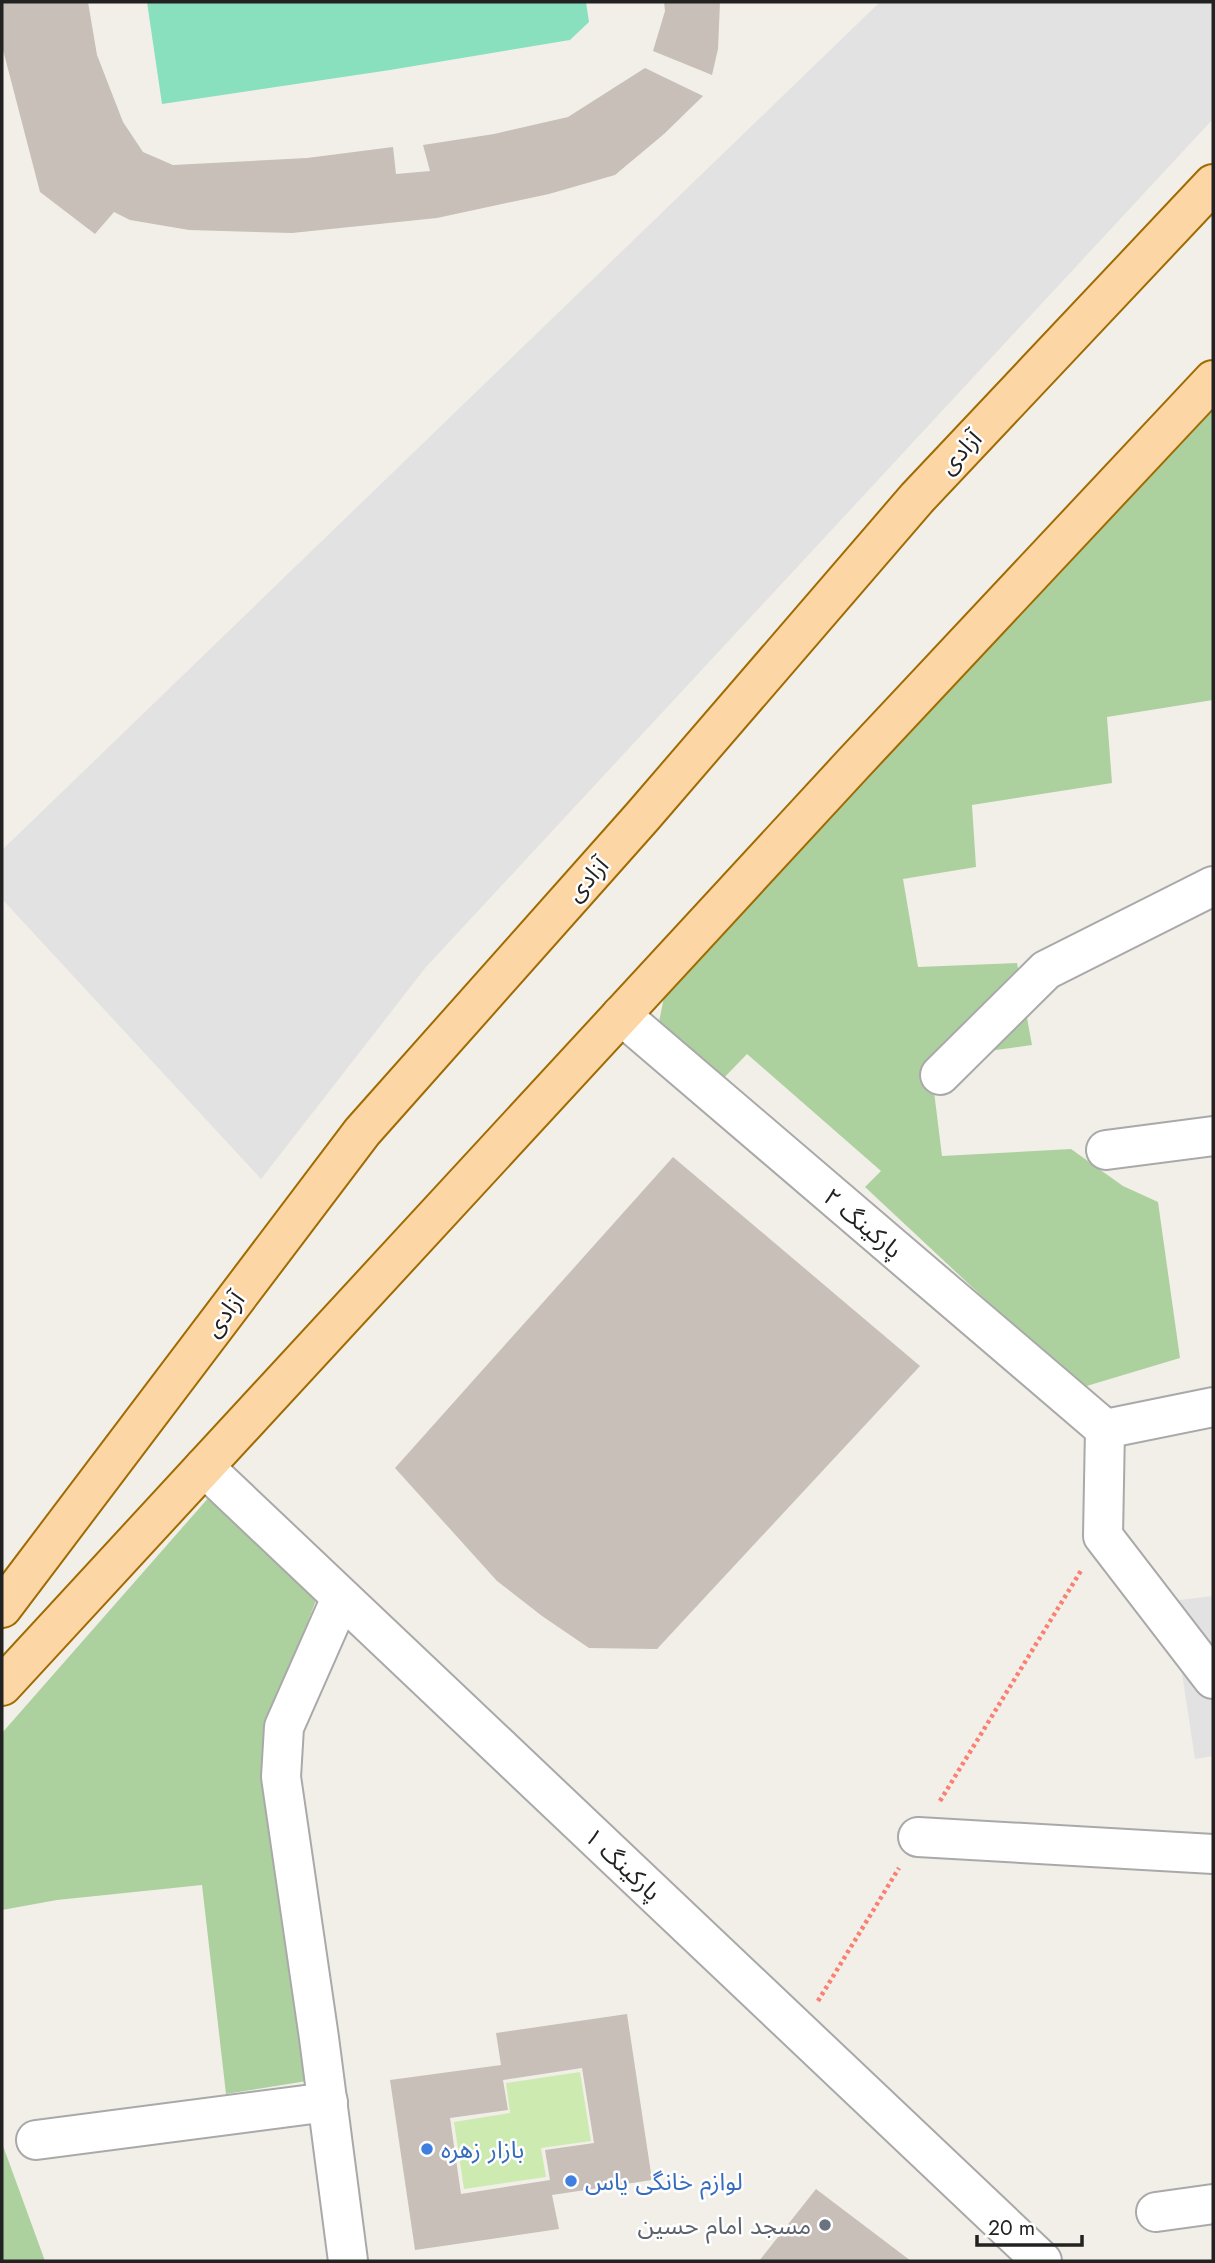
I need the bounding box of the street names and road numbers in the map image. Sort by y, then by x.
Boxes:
street label: آزادی [930,421,990,482]
street label: آزادی [558,848,617,909]
street label: پارکینگ ۲ [816,1180,910,1266]
street label: آزادی [195,1283,253,1344]
street label: پارکینگ ۱ [577,1819,669,1909]

